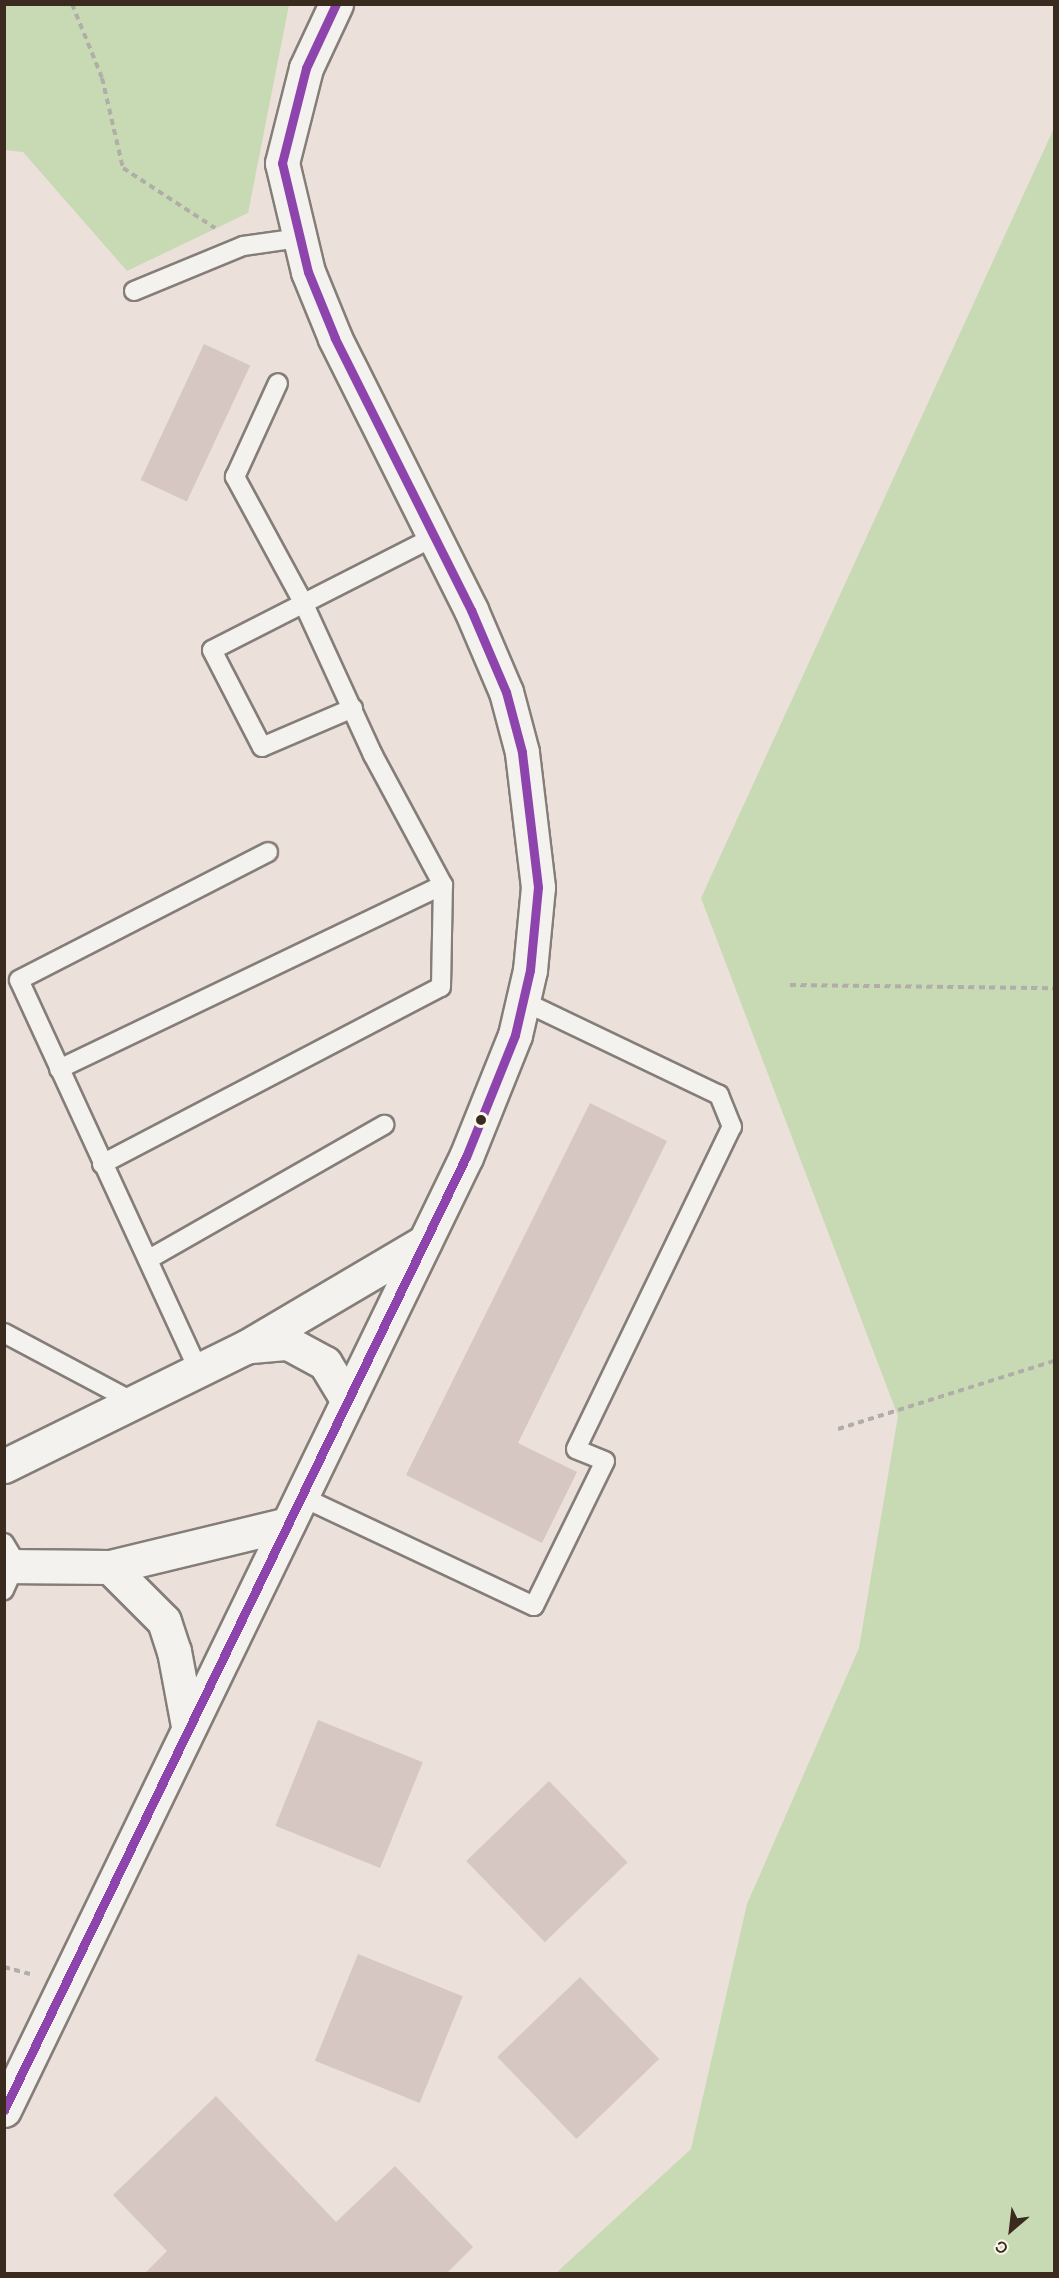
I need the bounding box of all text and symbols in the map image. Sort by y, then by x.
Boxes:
unlabelled marker [475,1114,487,1126]
north arrow [981,2200,1041,2260]
text: С [993,2235,1012,2257]

